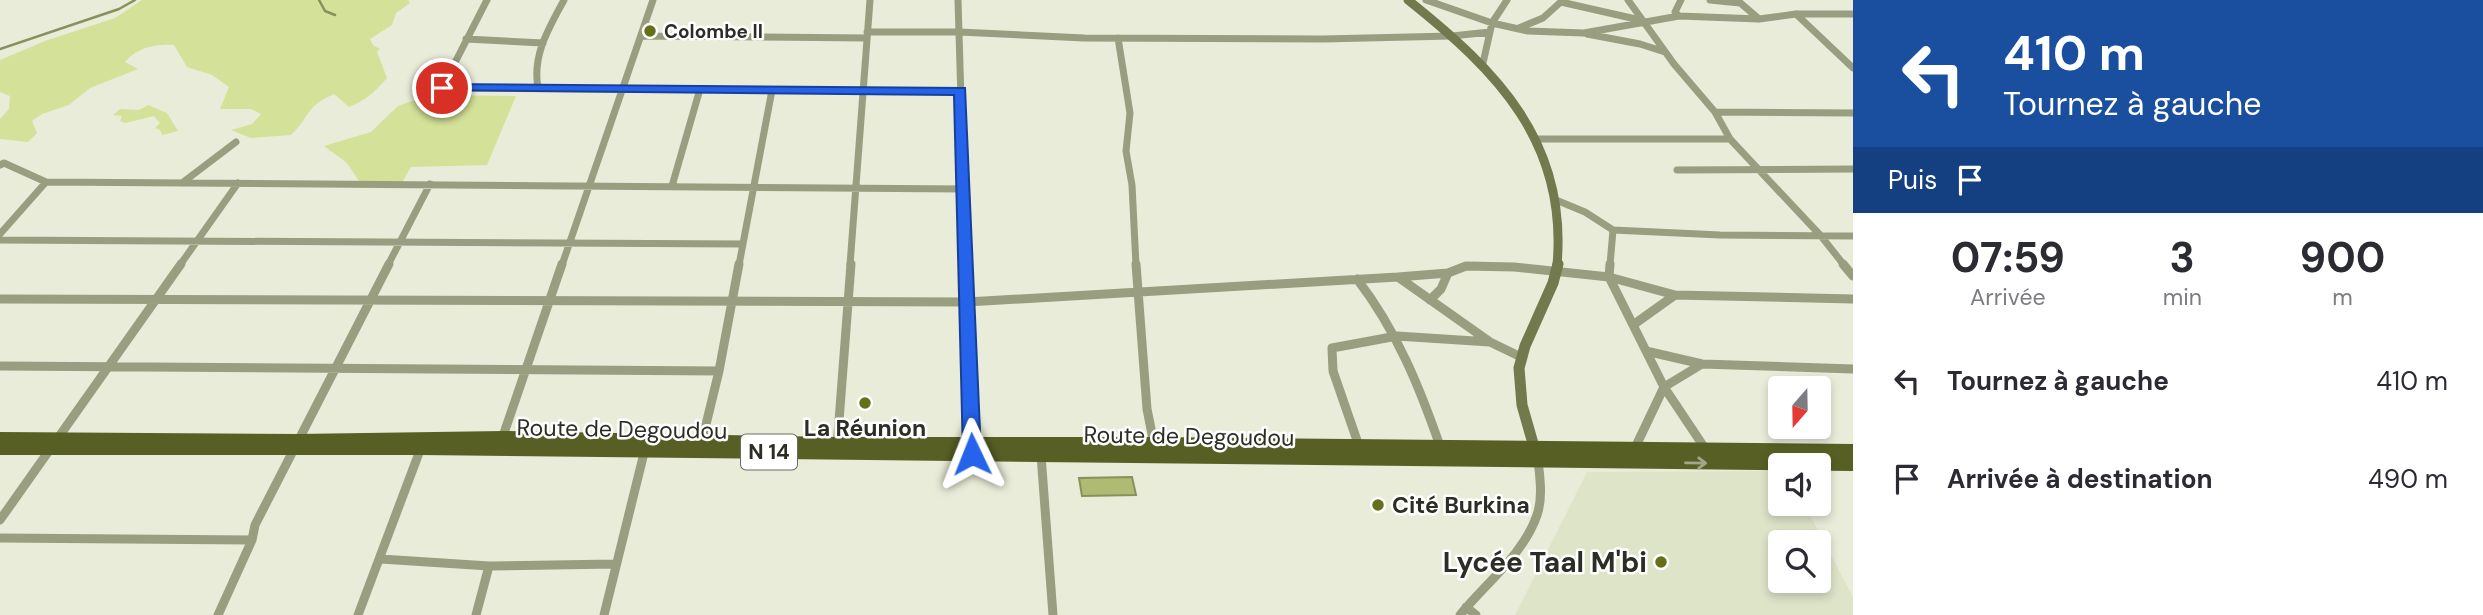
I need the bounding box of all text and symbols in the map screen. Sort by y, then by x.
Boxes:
place label: Colombe II [664,19,763,44]
text: 410 m [2003,21,2145,85]
marker: Colombe II [642,23,658,39]
icon: left [1888,28,1979,119]
pin [412,58,472,118]
icon: arrive [423,69,461,107]
text: Tournez à gauche [2003,83,2261,125]
icon: arrive [1951,161,1989,199]
text: Puis [1888,163,1937,197]
text: 07:59 [1951,230,2065,285]
text: 3 [2170,230,2195,285]
text: 900 [2300,230,2385,285]
text: Arrivée [1970,282,2046,312]
text: min [2163,282,2202,312]
text: m [2332,282,2353,312]
icon: left [1888,362,1926,400]
text: Tournez à gauche [1947,364,2169,398]
text: 410 m [2376,364,2448,398]
north arrow [1768,376,1830,439]
map controls [1768,376,1831,593]
marker: La Réunion [857,395,873,411]
street label: Route de Degoudou [516,412,728,446]
place label: La Réunion [804,413,926,443]
position arrow [935,417,1009,491]
street label: Route de Degoudou [1083,419,1295,453]
road number: N 14 [741,434,797,470]
button: sound [1768,453,1831,516]
one-way arrow [1685,456,1708,469]
icon: arrive [1888,460,1926,498]
text: Arrivée à destination [1947,462,2213,496]
text: 490 m [2368,462,2448,496]
place label: Cité Burkina [1392,490,1530,520]
marker: Cité Burkina [1370,497,1386,513]
button: search [1768,530,1831,593]
place label: Lycée Taal M'bi [1443,544,1647,581]
marker: Lycée Taal M'bi [1653,554,1669,570]

